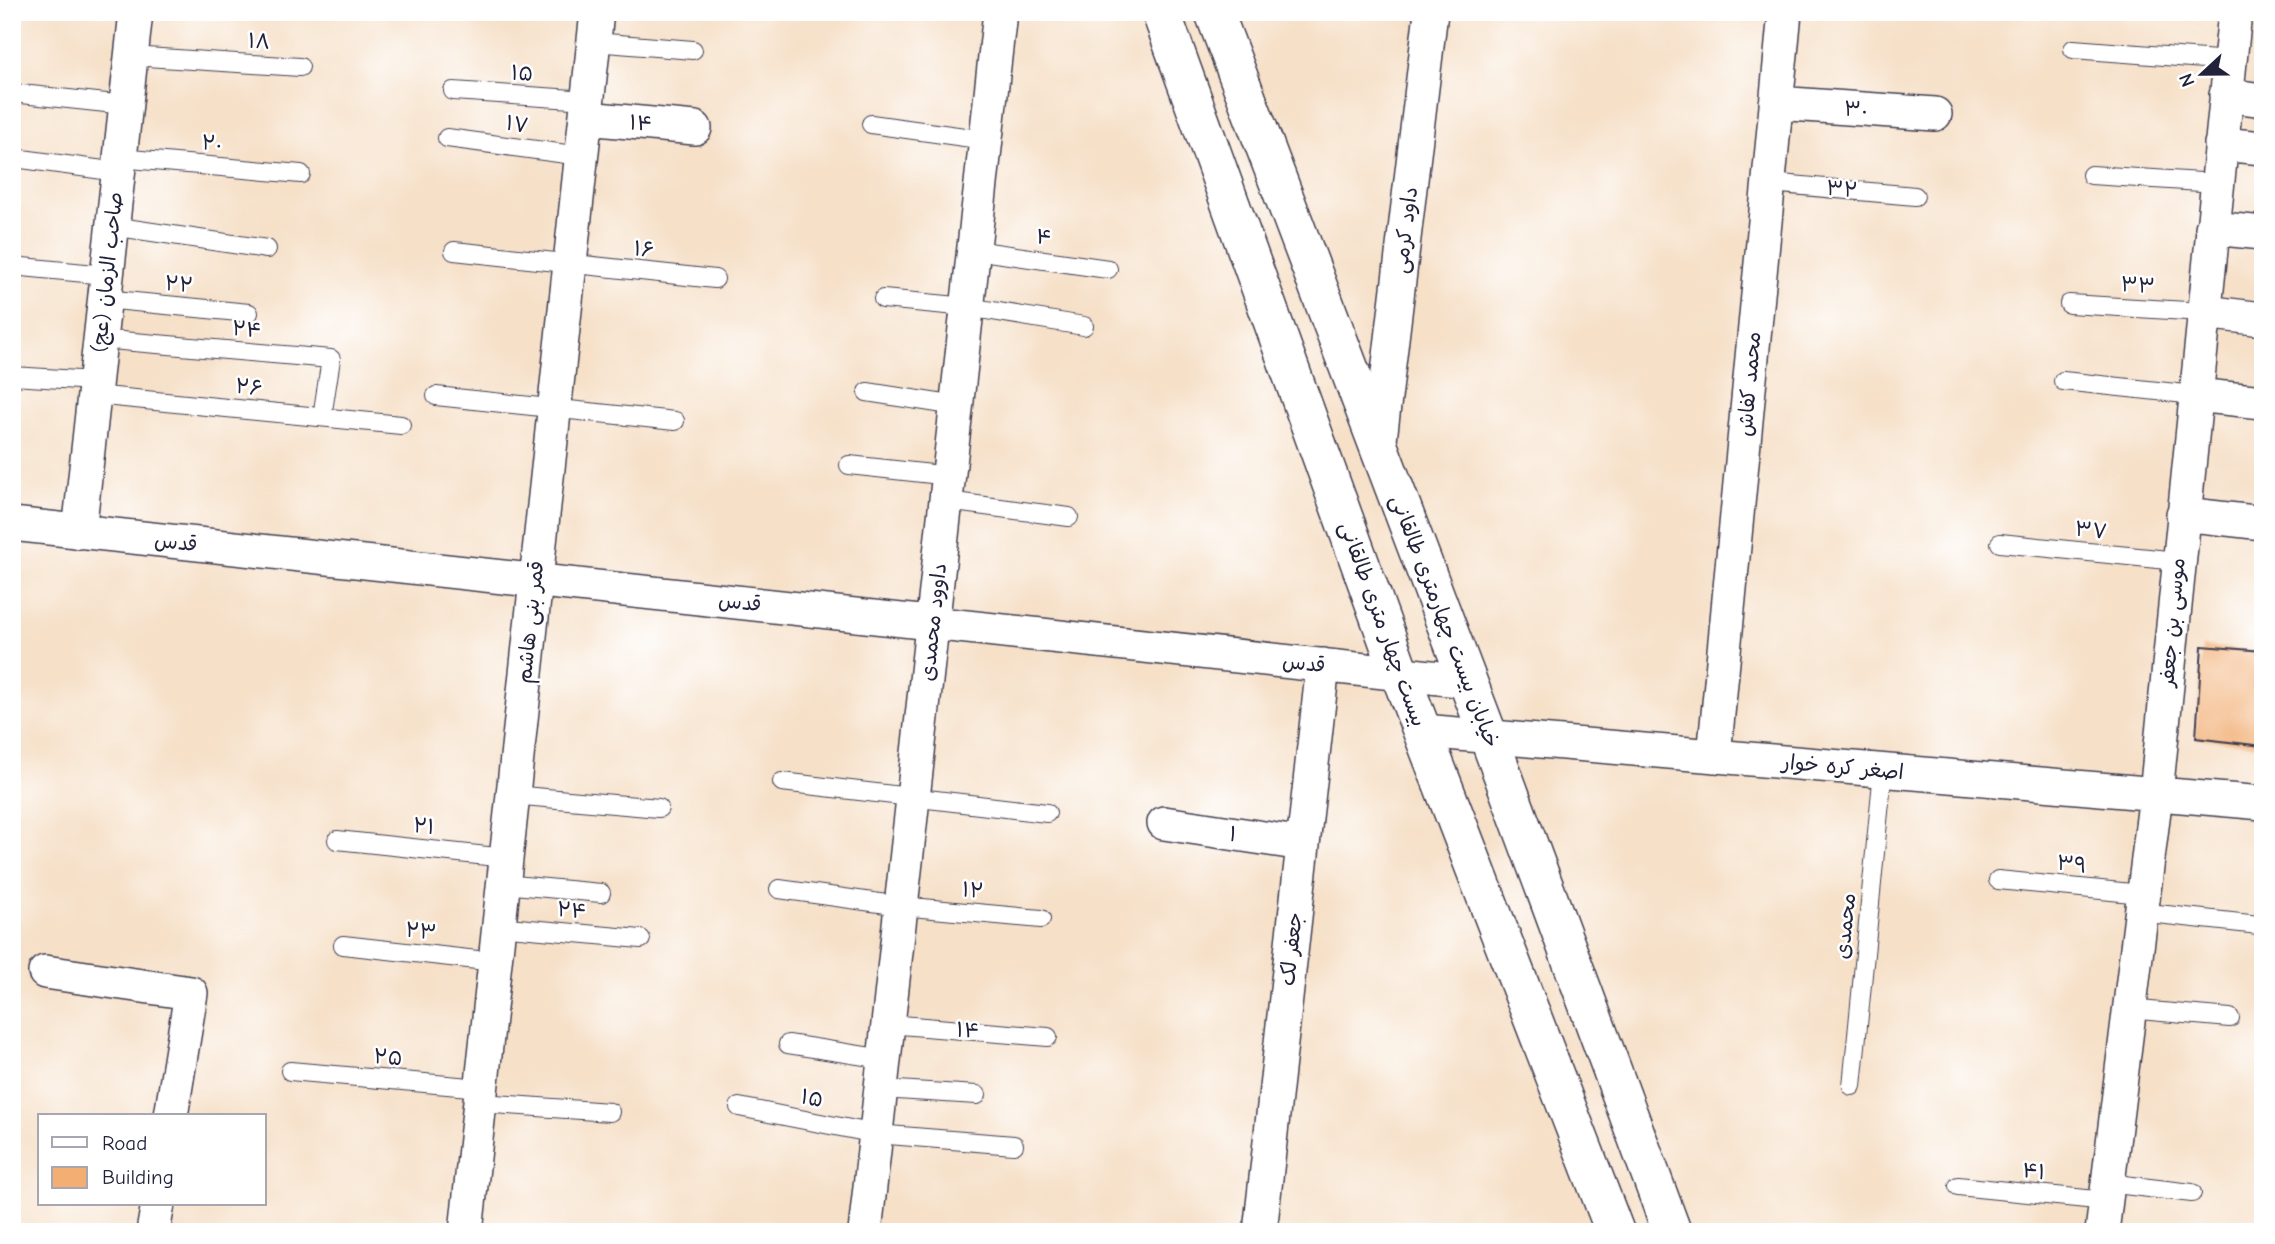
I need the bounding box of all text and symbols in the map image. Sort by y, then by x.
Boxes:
street label: ۱۸ [247,28,271,54]
north arrow [2166,38,2236,108]
street label: ۱۵ [510,60,534,86]
text: N [2175,70,2200,90]
street label: ۳۰ [1843,96,1869,122]
street label: ۱۴ [628,110,654,136]
street label: ۱۷ [504,111,530,137]
street label: ۲۰ [200,130,224,156]
street label: ۳۲ [1825,176,1859,202]
street label: داود کرمی [1388,185,1424,275]
street label: صاحب الزمان (عج) [87,191,129,354]
street label: ۴ [1035,224,1053,250]
street label: ۱۶ [633,236,655,262]
street label: ۲۲ [164,271,194,297]
street label: ۳۳ [2120,272,2156,298]
street label: ۲۴ [231,316,263,342]
street label: محمد کفاش [1732,331,1766,437]
street label: ۲۶ [234,374,264,400]
street label: خیابان بیست چهارمتری طالقانی [1384,491,1504,751]
street label: ۳۷ [2074,516,2108,544]
street label: بیست چهار متری طالقانی [1333,518,1431,730]
street label: قدس [153,528,199,556]
street label: موسی بن جعفر [2154,557,2192,690]
street label: قمر بنی هاشم [512,560,552,685]
street label: داوود محمدی [915,562,951,682]
street label: قدس [717,588,763,616]
street label: قدس [1281,649,1327,677]
street label: اصغر کره خوار [1779,750,1905,785]
street label: ۲۱ [412,813,436,839]
street label: ۱ [1227,822,1239,846]
street label: ۳۹ [2056,850,2088,878]
street label: ۱۲ [961,877,985,903]
street label: محمدی [1830,892,1860,960]
street label: ۲۴ [556,897,588,923]
street label: جعفر لک [1275,911,1307,987]
street label: ۲۳ [404,917,438,945]
street label: ۱۴ [956,1017,980,1043]
street label: ۲۵ [373,1044,403,1070]
street label: ۱۵ [799,1084,825,1112]
legend [38,1114,266,1206]
text: Road [102,1131,147,1155]
street label: ۴۱ [2021,1158,2047,1184]
text: Building [102,1165,174,1189]

